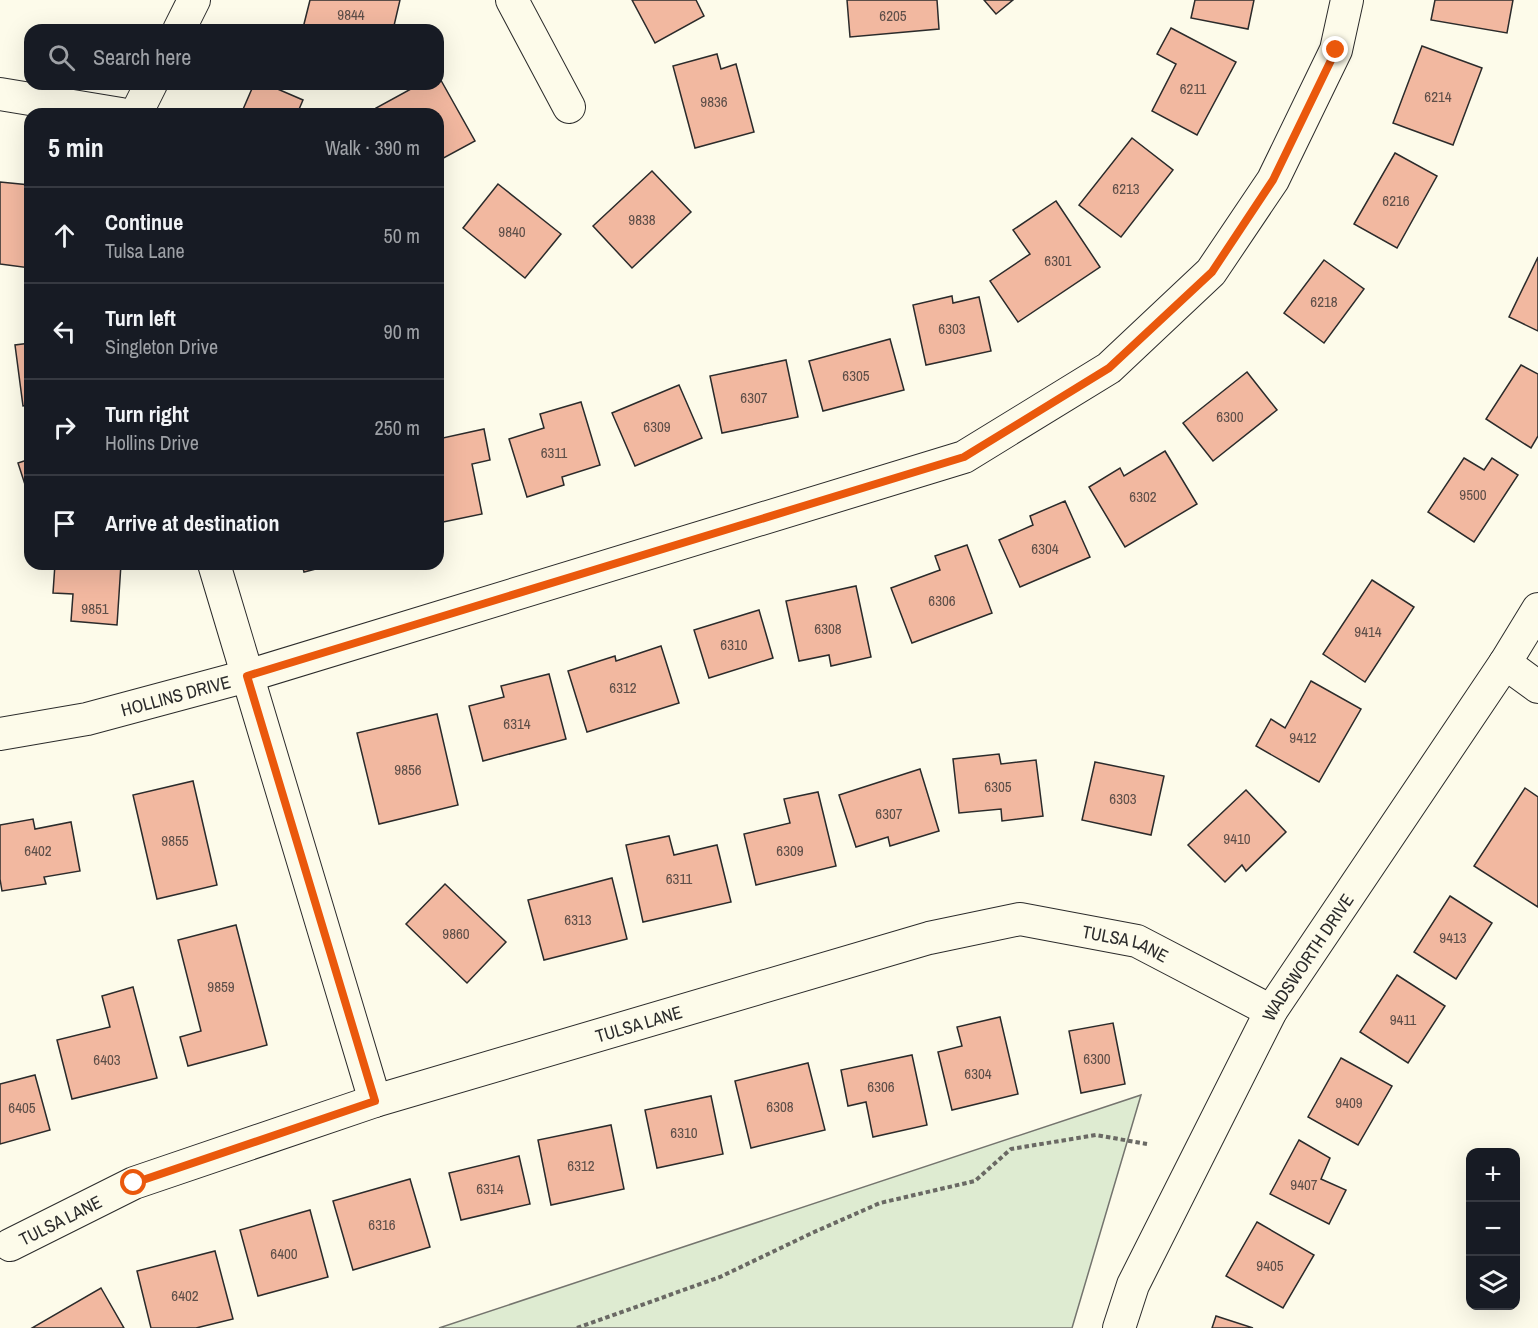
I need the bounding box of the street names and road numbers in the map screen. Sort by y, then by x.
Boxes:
street label: HOLLINS DRIVE [118,669,233,722]
street label: WADSWORTH DRIVE [1256,888,1359,1025]
street label: TULSA LANE [1080,918,1173,968]
street label: TULSA LANE [592,999,685,1048]
street label: TULSA LANE [14,1189,106,1251]

